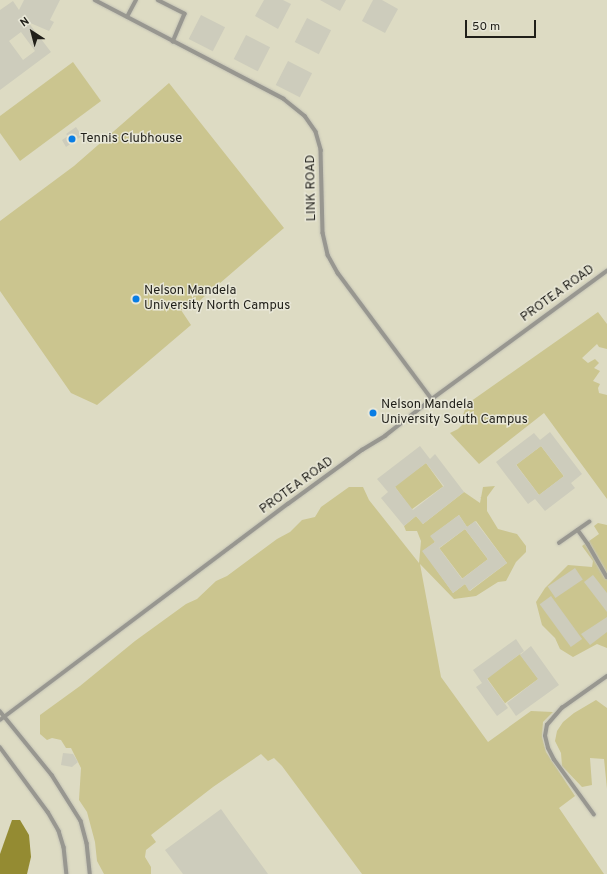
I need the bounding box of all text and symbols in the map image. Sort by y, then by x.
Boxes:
north arrow [12,12,52,52]
scale bar [467,12,538,38]
text: N [18,14,32,30]
text: 50 m [472,19,500,35]
place label: Tennis Clubhouse [80,131,182,147]
marker: Tennis Clubhouse [67,134,77,144]
street label: LINK ROAD [304,155,320,221]
street label: PROTEA ROAD [518,262,598,326]
place label: Nelson Mandela University North Campus [144,284,290,315]
marker: Nelson Mandela University North Campus [131,294,141,304]
place label: Nelson Mandela University South Campus [381,398,528,429]
marker: Nelson Mandela University South Campus [368,408,378,418]
street label: PROTEA ROAD [257,454,337,518]

